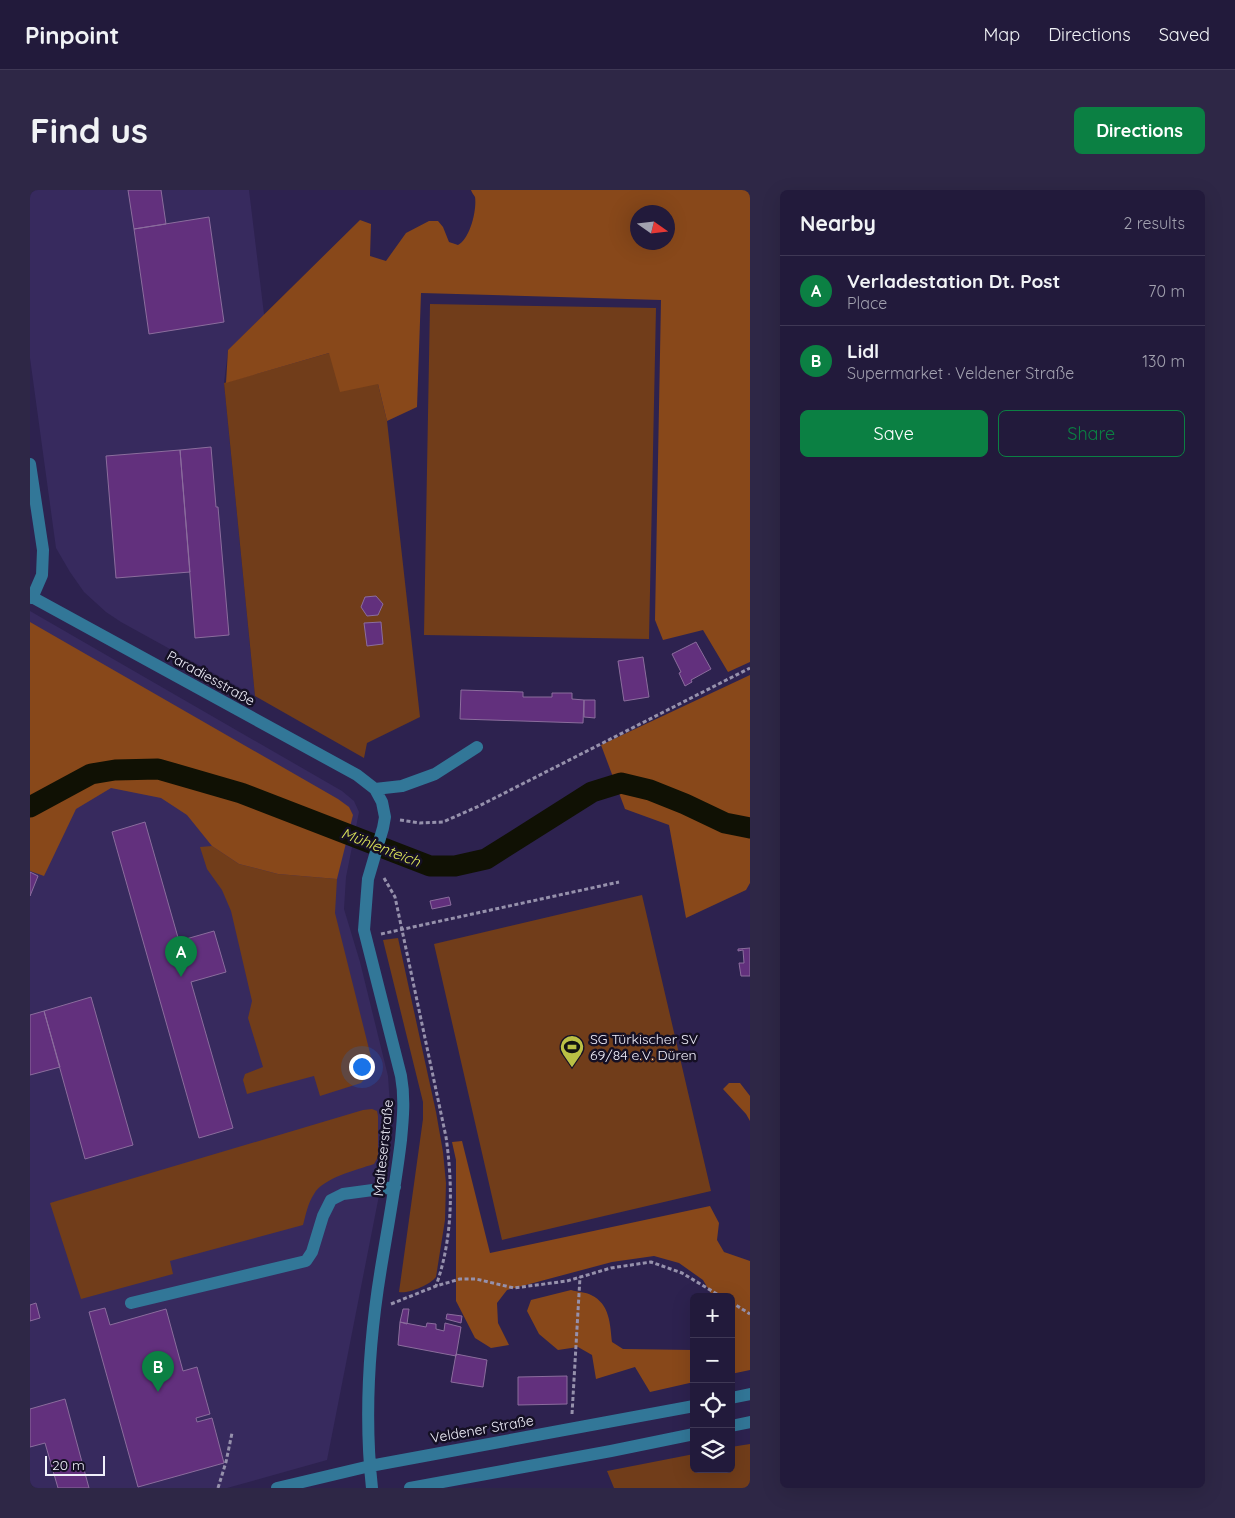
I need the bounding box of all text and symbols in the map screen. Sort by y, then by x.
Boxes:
text: Pinpoint [25,20,119,50]
text: Map [983,23,1020,46]
text: Directions [1048,23,1131,46]
text: Saved [1159,23,1210,46]
button: Directions [1074,107,1205,154]
text: Find us [30,108,148,152]
north arrow [630,205,675,250]
text: Nearby [800,210,876,236]
text: 2 results [1123,213,1185,233]
text: Verladestation Dt. Post [847,269,1060,293]
text: A [811,281,821,301]
text: 70 m [1148,281,1185,301]
text: Place [847,293,887,313]
text: Lidl [847,339,879,363]
text: B [811,351,821,371]
text: 130 m [1142,351,1185,371]
text: Supermarket · Veldener Straße [847,363,1074,383]
button: Save [800,410,988,457]
button: Share [998,410,1185,457]
street label: Paradiesstraße [164,646,258,710]
water label: Mühlenteich [339,823,424,871]
pin: A [165,936,197,977]
place label: SG Türkischer SV 69/84 e.V. Düren [590,1030,698,1064]
sports icon: SG Türkischer SV 69/84 e.V. Düren [559,1034,585,1068]
your location [349,1054,375,1080]
street label: Malteserstraße [369,1099,397,1197]
map controls [690,1293,735,1473]
button: + [690,1293,735,1338]
button: − [690,1338,735,1383]
pin: B [142,1351,174,1392]
button: locate [690,1383,735,1428]
street label: Veldener Straße [429,1411,535,1447]
button: layers [690,1428,735,1473]
scale bar [45,1453,105,1476]
text: 20 m [52,1456,85,1474]

